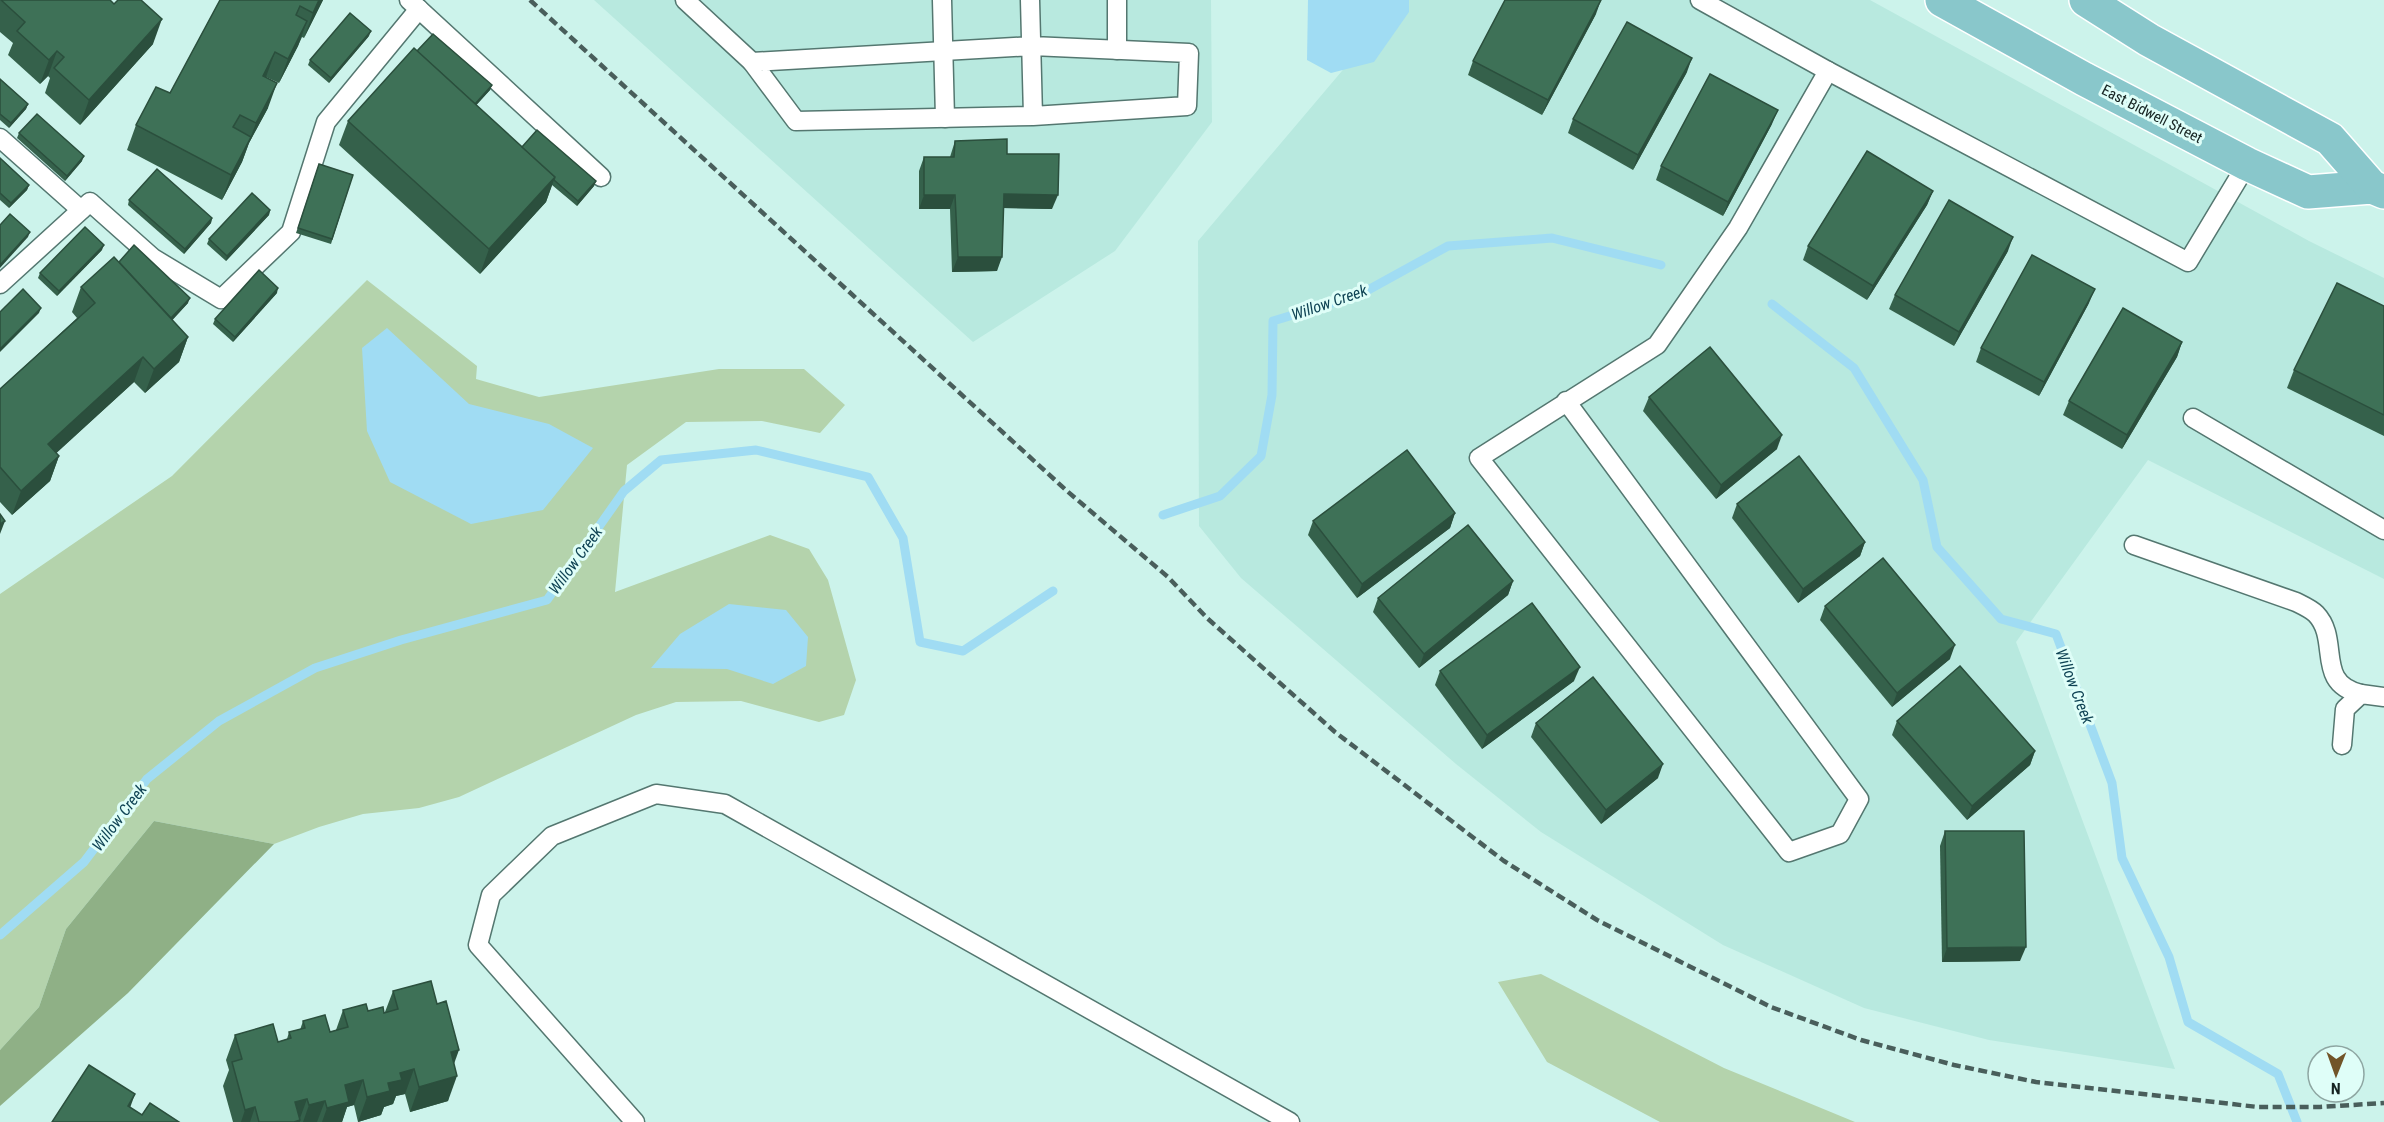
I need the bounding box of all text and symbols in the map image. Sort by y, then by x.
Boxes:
street label: East Bidwell Street [2099,81,2205,147]
water label: Willow Creek [1289,280,1371,324]
water label: Willow Creek [545,522,607,598]
water label: Willow Creek [2052,646,2098,727]
water label: Willow Creek [88,779,151,855]
north arrow [2306,1044,2366,1104]
text: N [2331,1079,2341,1098]

